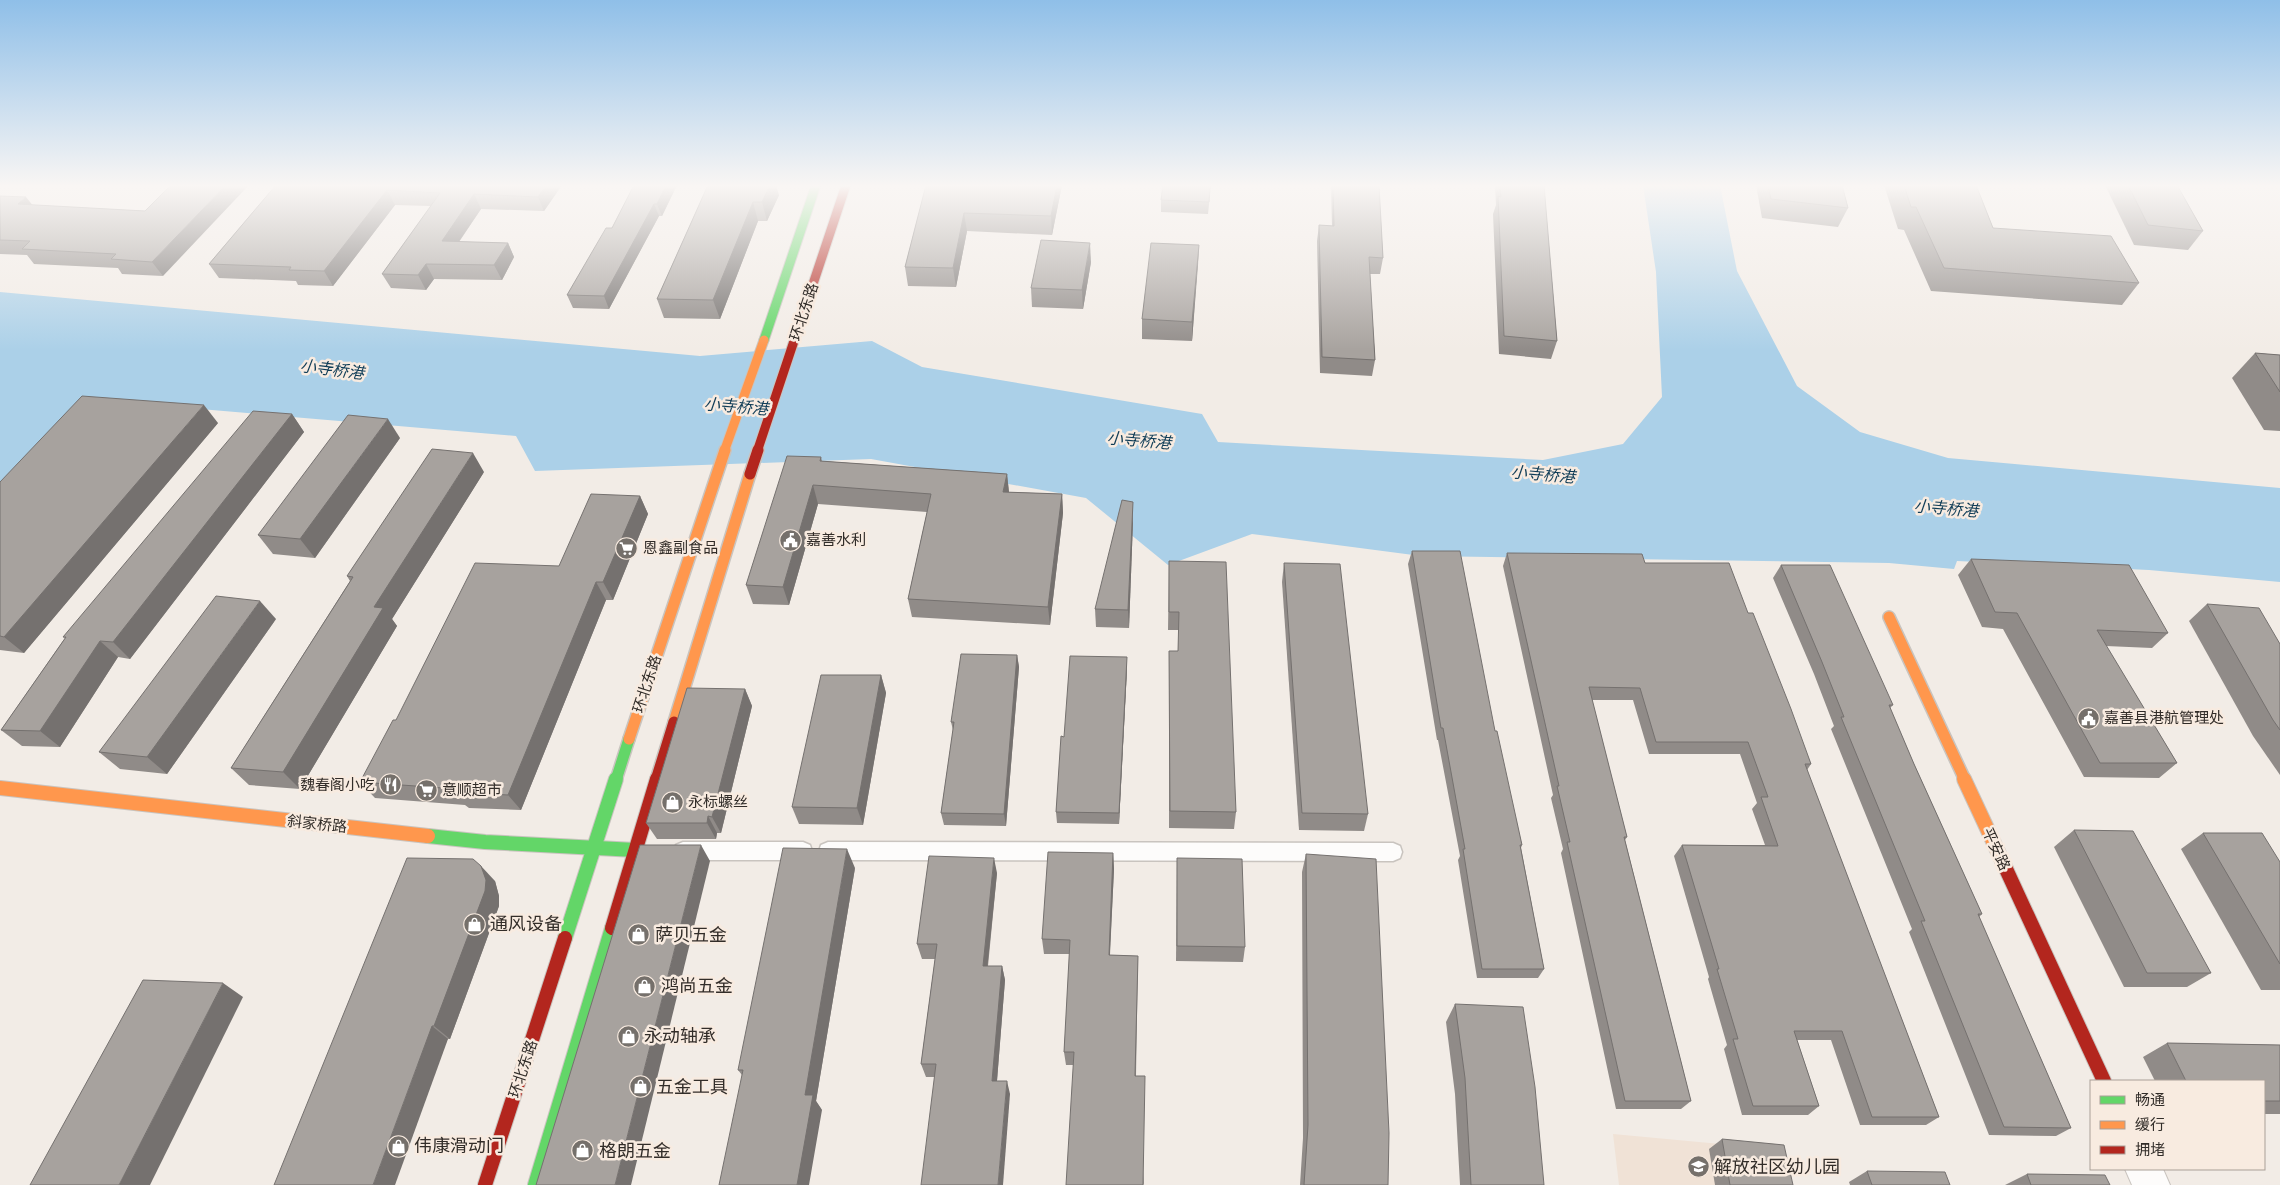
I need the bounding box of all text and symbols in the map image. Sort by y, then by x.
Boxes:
street label: 环北东路 [784,280,822,343]
water label: 小寺桥港 [299,354,367,384]
water label: 小寺桥港 [703,392,771,420]
water label: 小寺桥港 [1106,426,1174,454]
water label: 小寺桥港 [1510,460,1578,488]
water label: 小寺桥港 [1913,494,1981,522]
public building icon: 嘉善水利 [778,528,802,552]
place label: 嘉善水利 [806,529,866,549]
supermarket icon: 恩鑫副食品 [615,536,639,560]
place label: 恩鑫副食品 [643,537,718,557]
street label: 环北东路 [627,652,665,715]
public building icon: 嘉善县港航管理处 [2076,706,2100,730]
place label: 嘉善县港航管理处 [2104,707,2224,727]
restaurant icon: 魏春阁小吃 [379,773,403,797]
place label: 魏春阁小吃 [300,774,375,794]
supermarket icon: 意顺超市 [414,778,438,802]
place label: 意顺超市 [442,779,502,799]
shop icon: 永标螺丝 [660,790,684,814]
place label: 永标螺丝 [688,791,748,811]
street label: 斜家桥路 [286,810,348,836]
street label: 平安路 [1978,824,2015,873]
place label: 通风设备 [490,911,562,935]
shop icon: 通风设备 [462,912,486,936]
place label: 萨贝五金 [655,922,727,946]
shop icon: 萨贝五金 [627,923,651,947]
place label: 鸿尚五金 [661,973,733,997]
shop icon: 鸿尚五金 [633,974,657,998]
place label: 永动轴承 [644,1023,716,1047]
shop icon: 永动轴承 [616,1024,640,1048]
street label: 环北东路 [503,1037,541,1100]
place label: 五金工具 [656,1074,728,1098]
shop icon: 五金工具 [628,1075,652,1099]
legend [2090,1080,2265,1170]
text: 畅通 [2135,1089,2165,1109]
text: 缓行 [2135,1114,2165,1134]
place label: 伟康滑动门 [414,1133,504,1157]
shop icon: 伟康滑动门 [386,1134,410,1158]
place label: 格朗五金 [599,1138,671,1162]
shop icon: 格朗五金 [571,1139,595,1163]
text: 拥堵 [2135,1139,2165,1159]
place label: 解放社区幼儿园 [1714,1154,1840,1178]
school or university icon: 解放社区幼儿园 [1686,1155,1710,1179]

